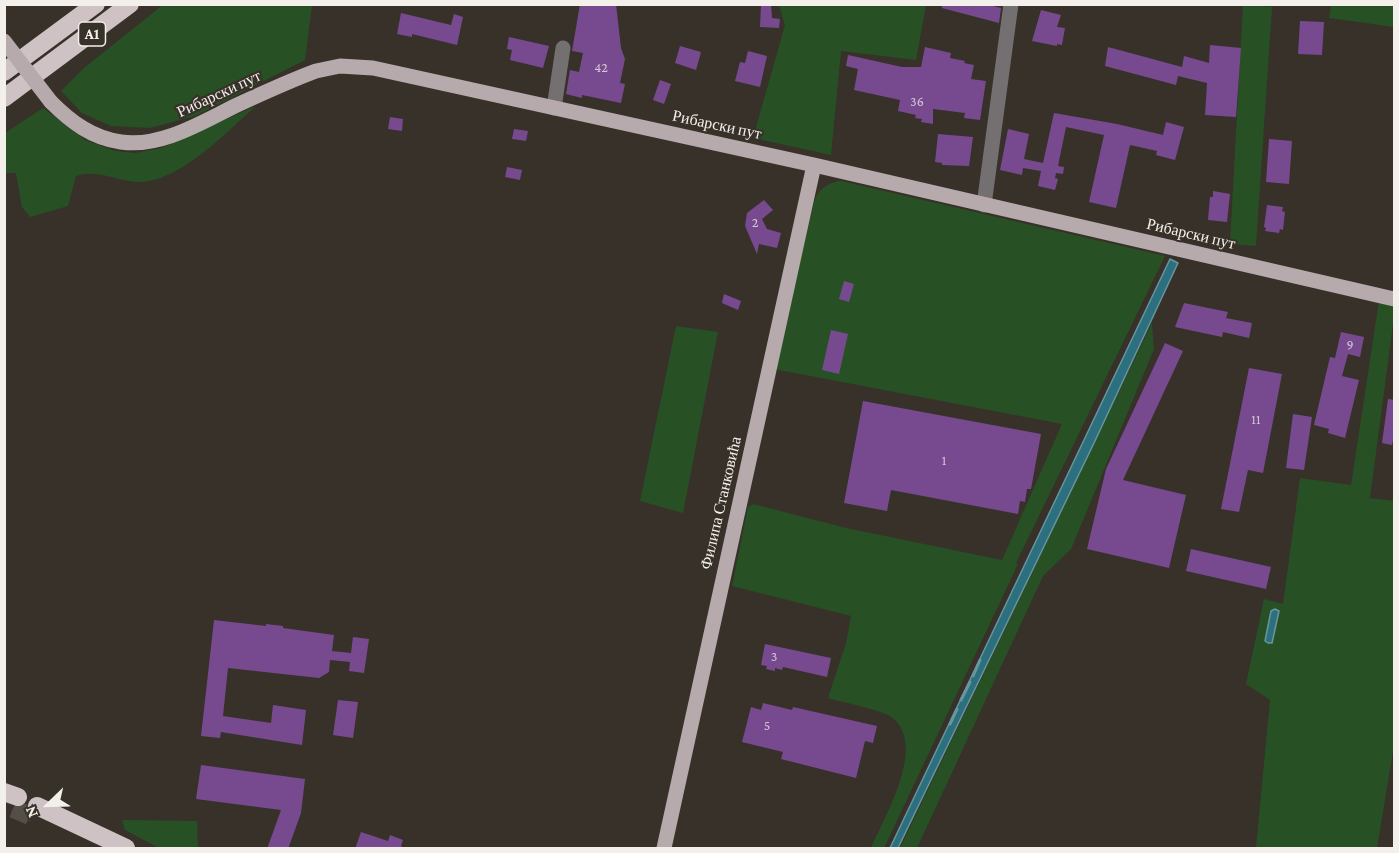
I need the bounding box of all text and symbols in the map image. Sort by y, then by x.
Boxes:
road number: A1 [78,22,106,46]
house number: 42 [594,60,608,76]
street label: Рибарски пут [174,66,264,122]
house number: 36 [910,94,924,110]
street label: Рибарски пут [671,106,763,144]
street label: Рибарски пут [1145,214,1237,254]
house number: 2 [752,215,758,231]
house number: 9 [1346,337,1354,353]
house number: 11 [1251,412,1261,428]
street label: Филипа Станковића [696,435,746,571]
house number: 1 [942,453,946,469]
house number: 3 [771,649,777,665]
house number: 5 [764,718,770,734]
north arrow [18,775,78,835]
text: N [21,804,41,821]

